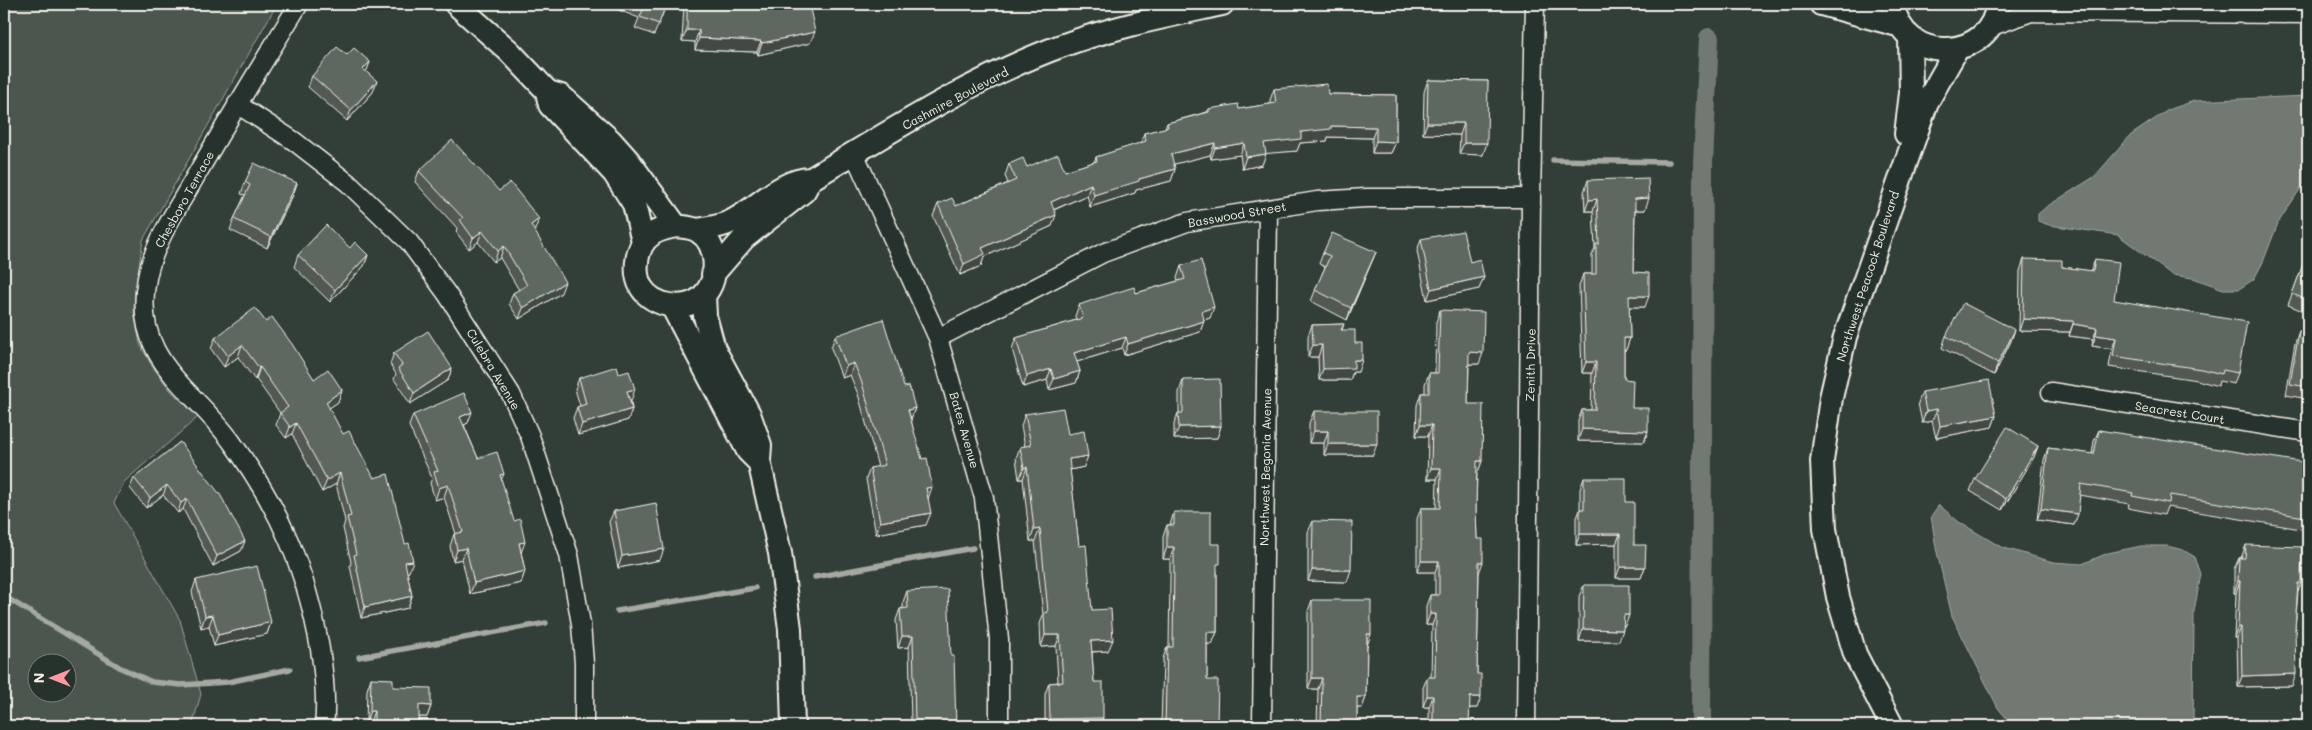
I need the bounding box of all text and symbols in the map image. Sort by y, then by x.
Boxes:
street label: Cashmire Boulevard [899,63,1011,133]
street label: Chesboro Terrace [151,148,217,250]
street label: Northwest Peacock Boulevard [1832,188,1902,363]
street label: Basswood Street [1186,197,1288,231]
street label: Culebra Avenue [463,325,525,413]
street label: Zenith Drive [1521,328,1539,402]
street label: Northwest Begonia Avenue [1256,388,1274,546]
street label: Bates Avenue [946,390,984,470]
street label: Seacrest Court [2134,397,2226,427]
north arrow [28,652,78,702]
text: N [29,673,48,683]

